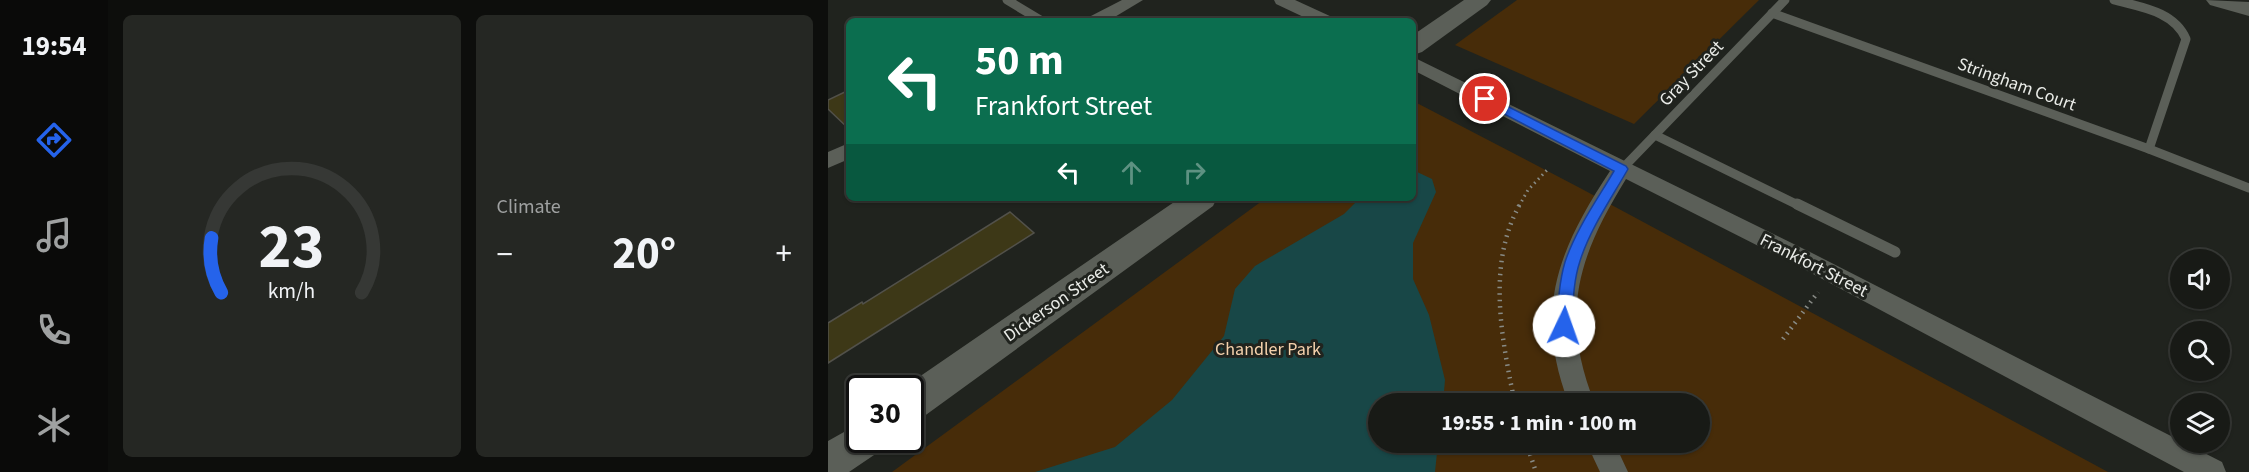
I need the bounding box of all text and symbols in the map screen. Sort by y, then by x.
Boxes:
text: 19:54 [21,27,87,66]
text: 50 m [975,31,1064,91]
street label: Gray Street [1654,35,1729,112]
icon: left [876,42,954,120]
street label: Stringham Court [1954,51,2080,117]
pin [1459,73,1510,124]
icon: arrive [1468,82,1501,115]
text: Frankfort Street [975,87,1152,126]
icon: directions [33,119,75,161]
icon: left [1052,156,1085,189]
icon: ahead [1115,156,1148,189]
icon: right [1178,156,1211,189]
text: Climate [497,193,561,221]
text: 23 [259,203,325,292]
icon: music [33,214,75,256]
text: 20° [612,222,676,286]
street label: Frankfort Street [1756,228,1872,303]
text: − [497,231,513,278]
text: + [776,231,792,278]
map controls [2170,249,2230,453]
button: sound [2170,249,2230,309]
street label: Dickerson Street [999,257,1114,348]
text: km/h [268,276,316,307]
position arrow [1532,294,1596,358]
icon: phone [33,309,75,351]
button: search [2170,321,2230,381]
park label: Chandler Park [1215,337,1321,362]
speed limit sign: 30 [846,375,924,453]
button: layers [2170,393,2230,453]
icon: climate [33,404,75,446]
text: 19:55 · 1 min · 100 m [1441,407,1637,439]

